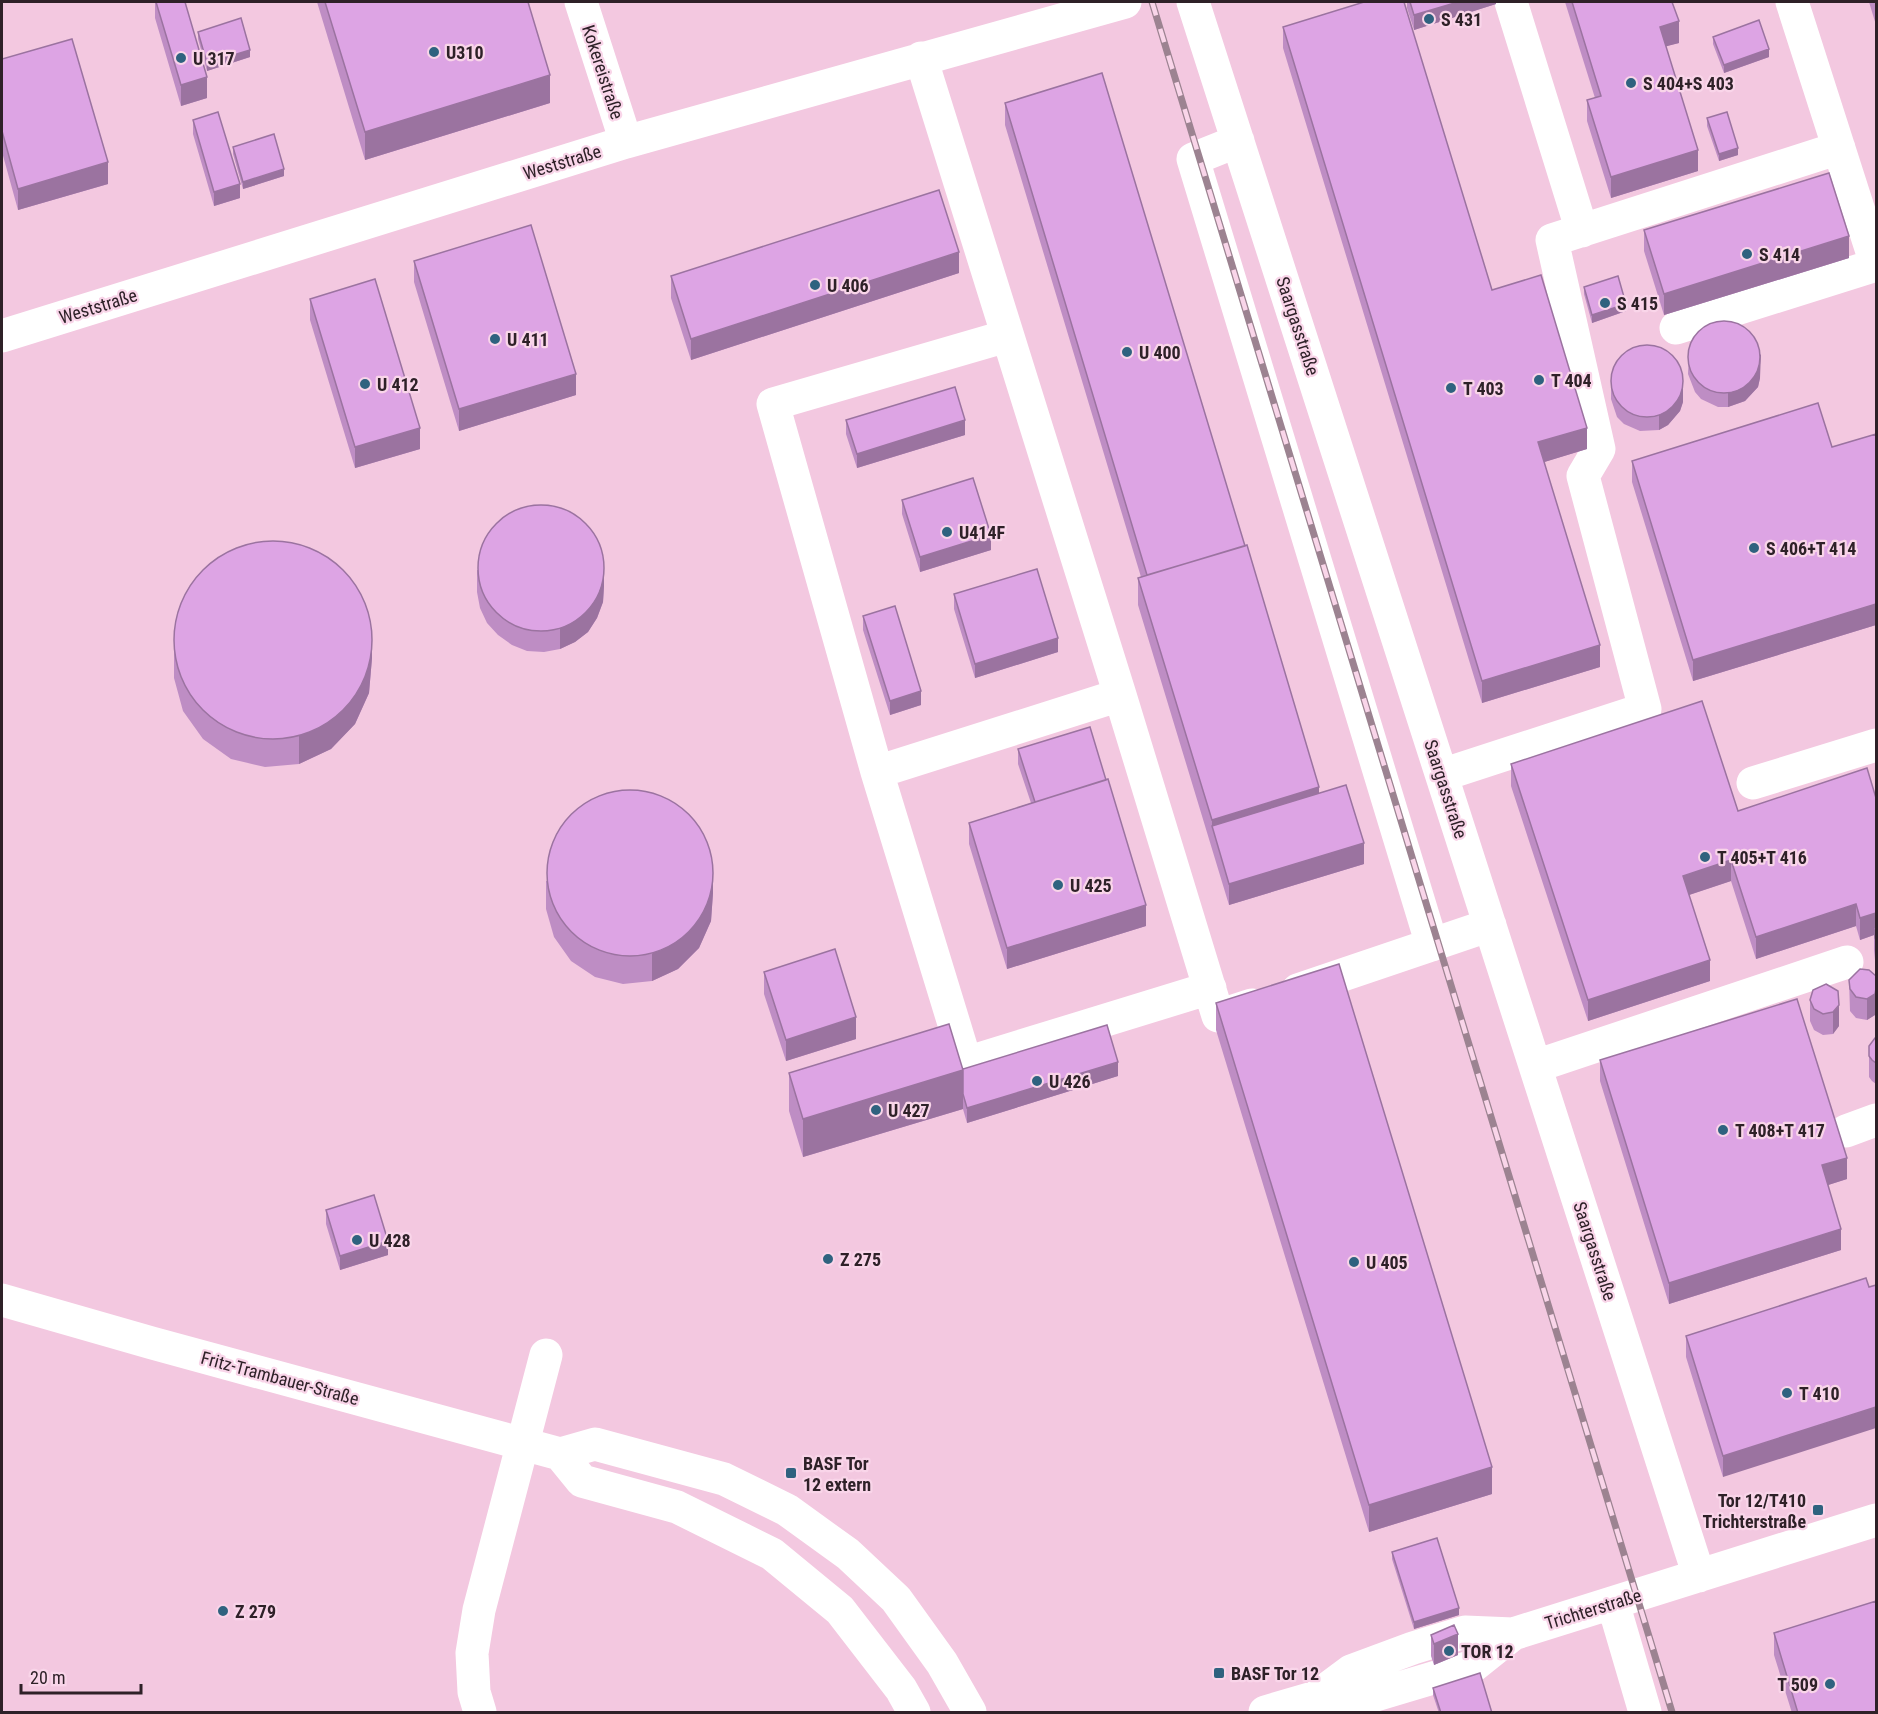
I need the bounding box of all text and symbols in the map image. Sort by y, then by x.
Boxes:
place label: S 431 [1441,9,1482,30]
marker: S 431 [1422,12,1436,26]
street label: Kokereistraße [578,22,628,122]
place label: U310 [446,42,484,63]
marker: U310 [427,45,441,59]
place label: U 317 [193,48,235,69]
marker: U 317 [174,51,188,65]
place label: S 404+S 403 [1643,73,1734,94]
marker: S 404+S 403 [1624,76,1638,90]
street label: Weststraße [520,140,604,184]
place label: S 414 [1759,244,1800,265]
marker: S 414 [1740,247,1754,261]
street label: Saargasstraße [1272,274,1324,378]
place label: U 406 [827,275,869,296]
marker: U 406 [808,278,822,292]
street label: Weststraße [56,284,140,328]
place label: S 415 [1617,293,1658,314]
marker: S 415 [1598,296,1612,310]
place label: U 411 [507,329,549,350]
marker: U 411 [488,332,502,346]
place label: U 400 [1139,342,1181,363]
marker: U 400 [1120,345,1134,359]
place label: T 404 [1551,370,1592,391]
marker: T 404 [1532,373,1546,387]
place label: U 412 [377,374,419,395]
marker: U 412 [358,377,372,391]
place label: T 403 [1463,378,1504,399]
marker: T 403 [1444,381,1458,395]
place label: U414F [959,522,1006,543]
marker: U414F [940,525,954,539]
place label: S 406+T 414 [1766,538,1856,559]
marker: S 406+T 414 [1747,541,1761,555]
street label: Saargasstraße [1420,737,1472,841]
place label: T 405+T 416 [1717,847,1807,868]
marker: T 405+T 416 [1698,850,1712,864]
place label: U 425 [1070,875,1112,896]
marker: U 425 [1051,878,1065,892]
place label: U 426 [1049,1071,1091,1092]
marker: U 426 [1030,1074,1044,1088]
place label: U 427 [888,1100,930,1121]
marker: U 427 [869,1103,883,1117]
place label: T 408+T 417 [1735,1120,1825,1141]
marker: T 408+T 417 [1716,1123,1730,1137]
street label: Saargasstraße [1569,1199,1621,1303]
place label: U 428 [369,1230,411,1251]
marker: U 428 [350,1233,364,1247]
place label: Z 275 [840,1249,881,1270]
marker: Z 275 [821,1252,835,1266]
place label: U 405 [1366,1252,1408,1273]
marker: U 405 [1347,1255,1361,1269]
street label: Fritz-Trambauer-Straße [199,1347,361,1409]
place label: T 410 [1799,1383,1840,1404]
marker: T 410 [1780,1386,1794,1400]
place label: BASF Tor 12 extern [803,1453,871,1495]
marker: BASF Tor 12 extern [784,1466,798,1480]
place label: Tor 12/T410 Trichterstraße [1703,1490,1806,1532]
marker: Tor 12/T410 Trichterstraße [1811,1503,1825,1517]
street label: Trichterstraße [1542,1584,1644,1634]
place label: Z 279 [235,1601,276,1622]
marker: Z 279 [216,1604,230,1618]
place label: TOR 12 [1461,1641,1514,1662]
marker: TOR 12 [1442,1644,1456,1658]
scale bar [21,1657,141,1695]
place label: BASF Tor 12 [1231,1663,1319,1684]
marker: BASF Tor 12 [1212,1666,1226,1680]
text: 20 m [30,1667,65,1688]
place label: T 509 [1777,1674,1818,1695]
marker: T 509 [1823,1677,1837,1691]

